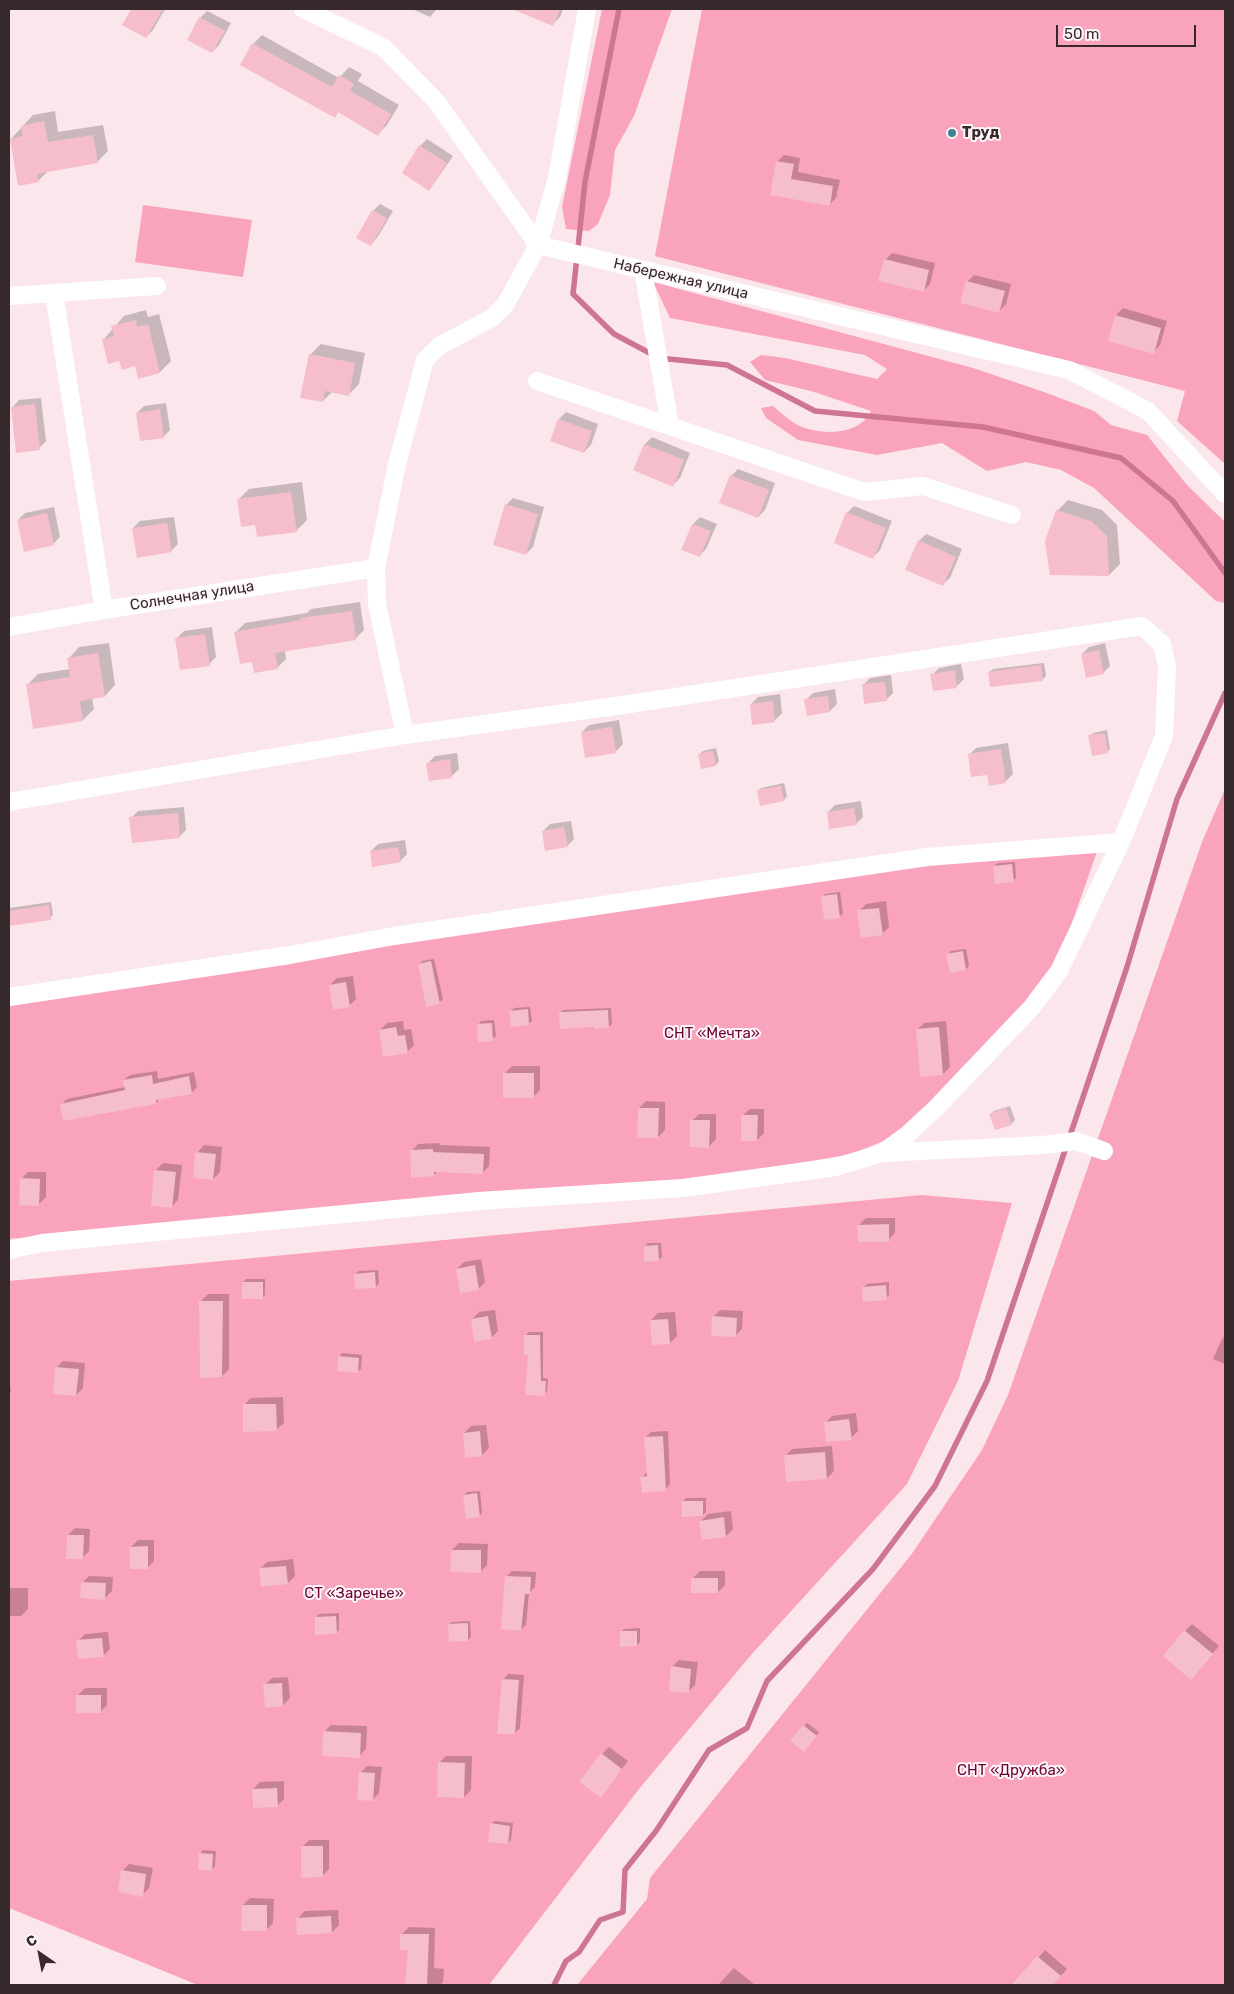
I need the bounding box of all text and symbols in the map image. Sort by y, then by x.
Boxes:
scale bar [1059,15,1199,47]
text: 50 m [1064,25,1099,43]
place label: Труд [962,124,999,142]
marker: Труд [946,127,958,139]
street label: Набережная улица [612,255,750,303]
street label: Солнечная улица [129,577,255,615]
park label: СНТ «Мечта» [664,1025,760,1043]
park label: СТ «Заречье» [304,1585,404,1603]
park label: СНТ «Дружба» [957,1762,1065,1780]
north arrow [15,1929,65,1979]
text: С [23,1931,40,1951]

